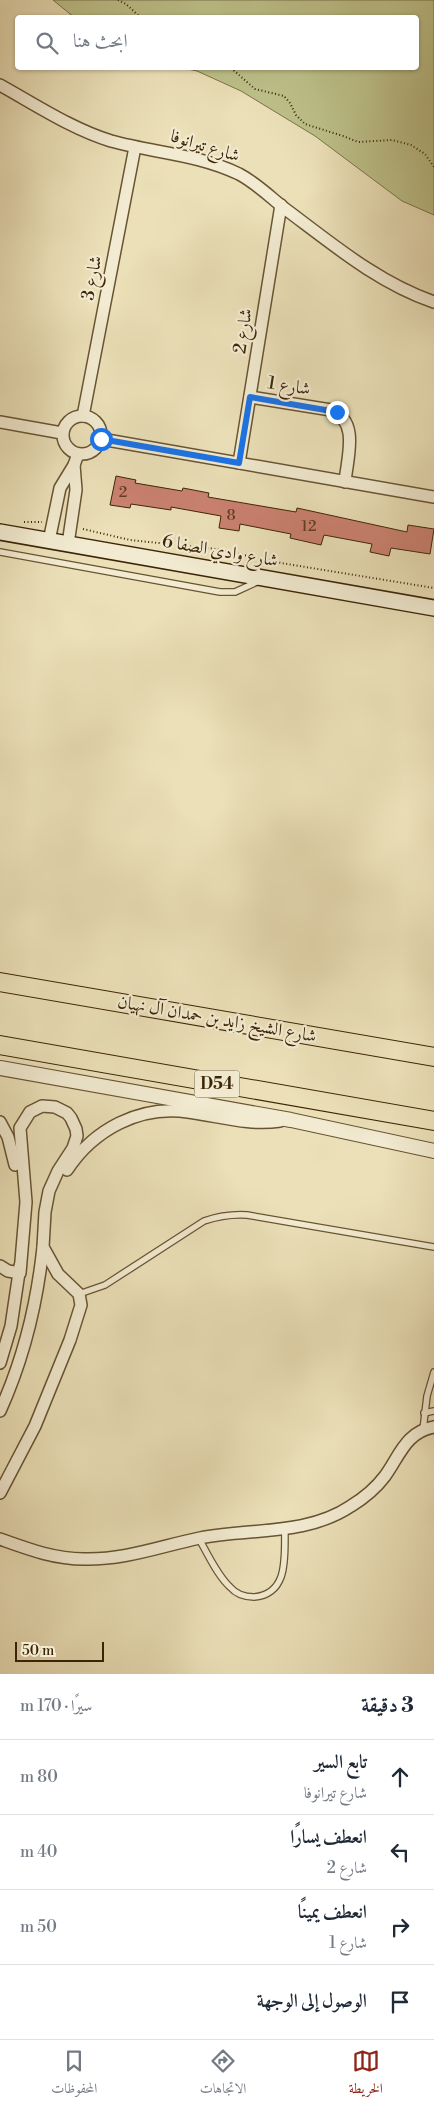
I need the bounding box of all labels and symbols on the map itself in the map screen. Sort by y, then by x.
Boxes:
street label: شارع تيرانوفا [167,125,242,170]
street label: شارع 3 [76,254,111,303]
street label: شارع 2 [228,307,261,356]
street label: شارع 1 [266,371,312,404]
route end [326,401,349,424]
route start [90,428,113,451]
house number: 2 [119,483,127,502]
house number: 8 [226,506,236,525]
house number: 12 [301,517,317,536]
street label: شارع وادي الصفا 6 [160,529,280,575]
street label: شارع الشيخ زايد بن حمدان آل نهيان [115,990,318,1052]
road number: D54 [194,1070,240,1098]
scale bar [15,1639,104,1662]

